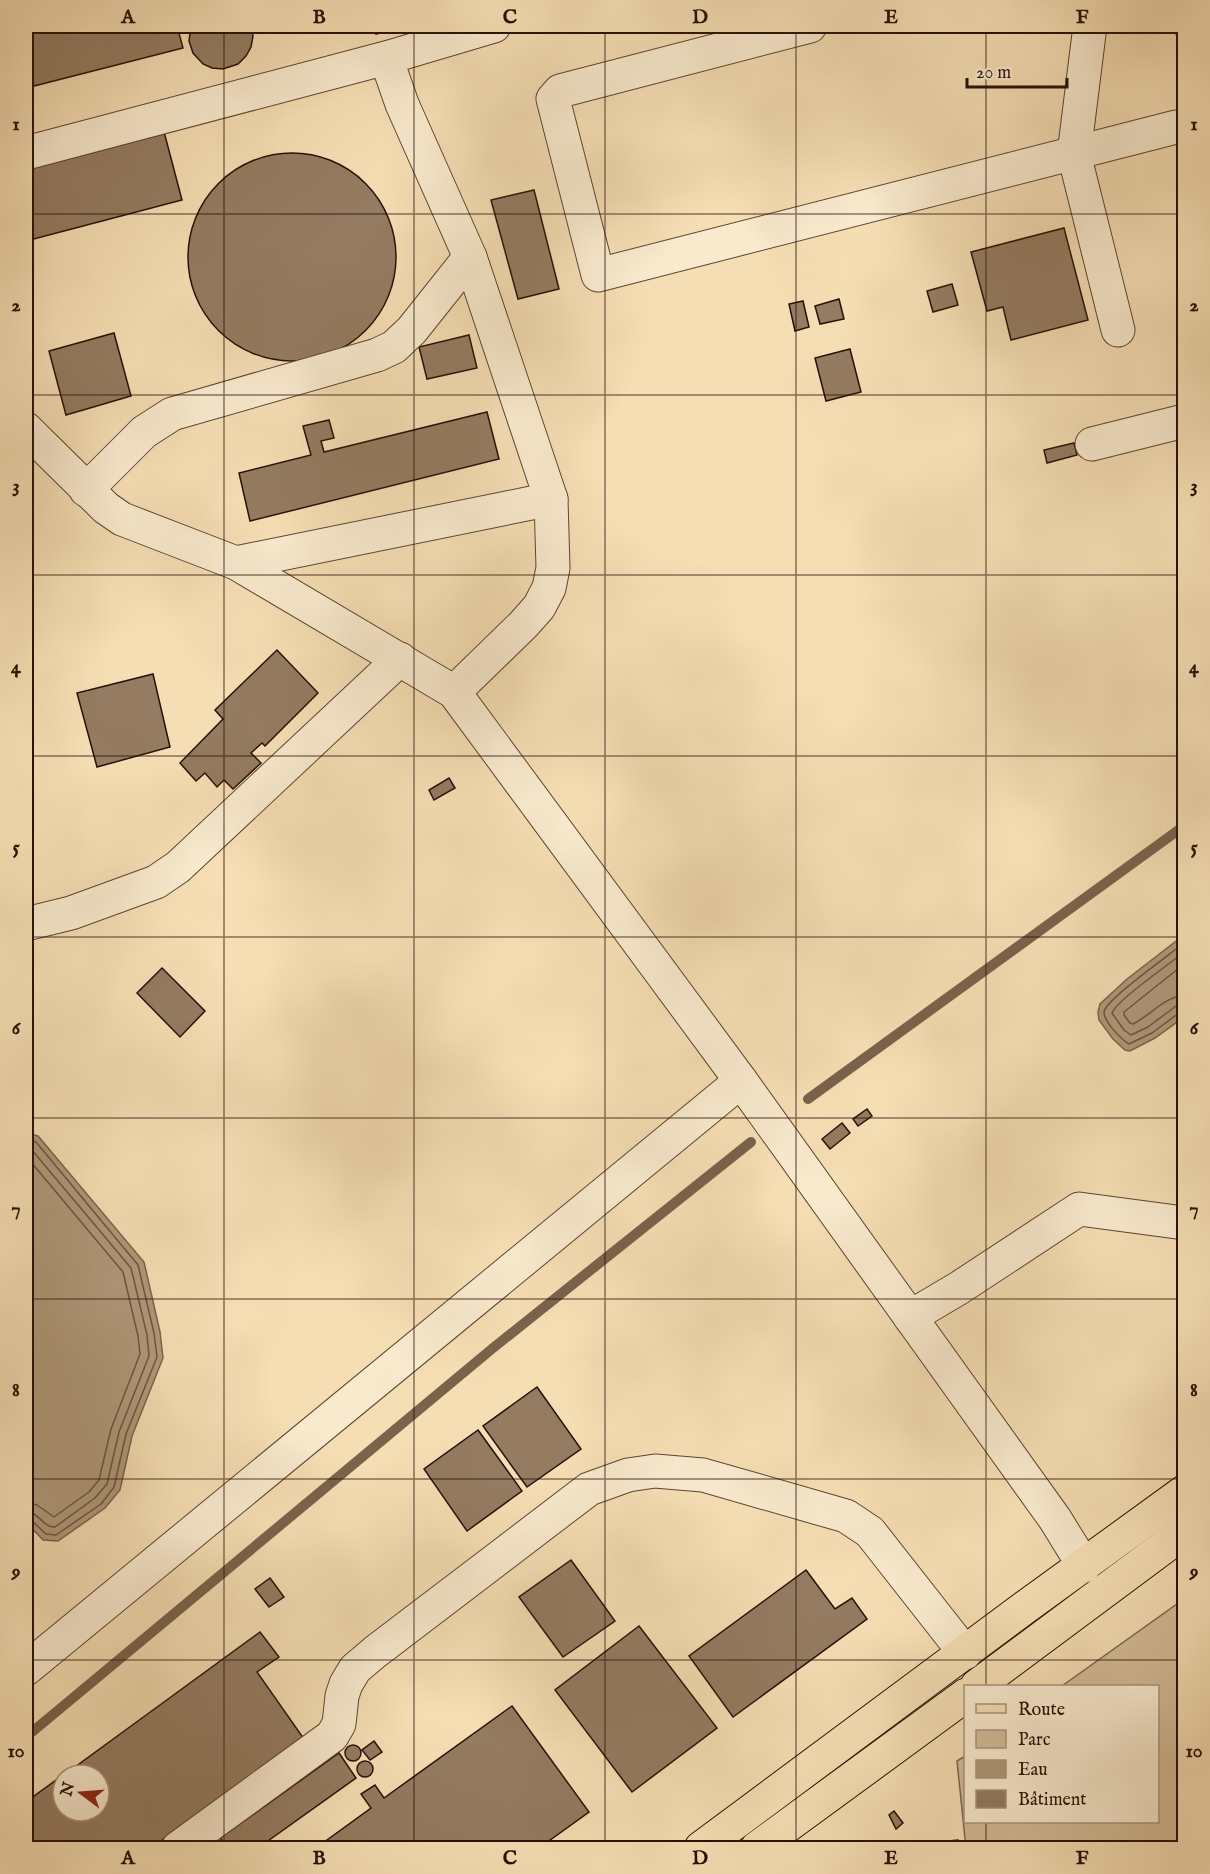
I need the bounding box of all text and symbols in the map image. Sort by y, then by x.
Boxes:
text: A [120,5,136,30]
text: B [312,5,326,30]
text: C [503,5,517,30]
text: D [692,5,708,30]
text: E [884,5,898,30]
text: F [1076,5,1089,30]
scale bar [967,51,1068,89]
text: 20 m [976,62,1011,85]
text: 1 [12,112,20,137]
text: 1 [1190,112,1198,137]
text: 2 [11,293,21,318]
text: 2 [1189,293,1199,318]
text: 3 [12,474,20,499]
text: 3 [1190,474,1198,499]
text: 4 [11,655,22,680]
text: 4 [1189,655,1200,680]
text: 5 [12,835,20,860]
text: 5 [1190,835,1198,860]
text: 6 [12,1016,22,1041]
text: 6 [1190,1016,1200,1041]
text: 7 [11,1197,21,1222]
text: 7 [1189,1197,1199,1222]
text: 8 [12,1378,20,1403]
text: 8 [1190,1378,1198,1403]
text: 9 [11,1559,21,1584]
text: 9 [1189,1559,1199,1584]
legend [964,1685,1159,1823]
text: Route [1018,1699,1065,1722]
text: Parc [1018,1729,1051,1752]
text: 10 [7,1739,25,1764]
text: 10 [1185,1739,1203,1764]
text: Eau [1018,1759,1048,1782]
north arrow [51,1763,111,1823]
text: N [57,1780,80,1800]
text: Bâtiment [1018,1789,1087,1812]
text: A [120,1846,136,1871]
text: B [312,1846,326,1871]
text: C [503,1846,517,1871]
text: D [692,1846,708,1871]
text: E [884,1846,898,1871]
text: F [1076,1846,1089,1871]

